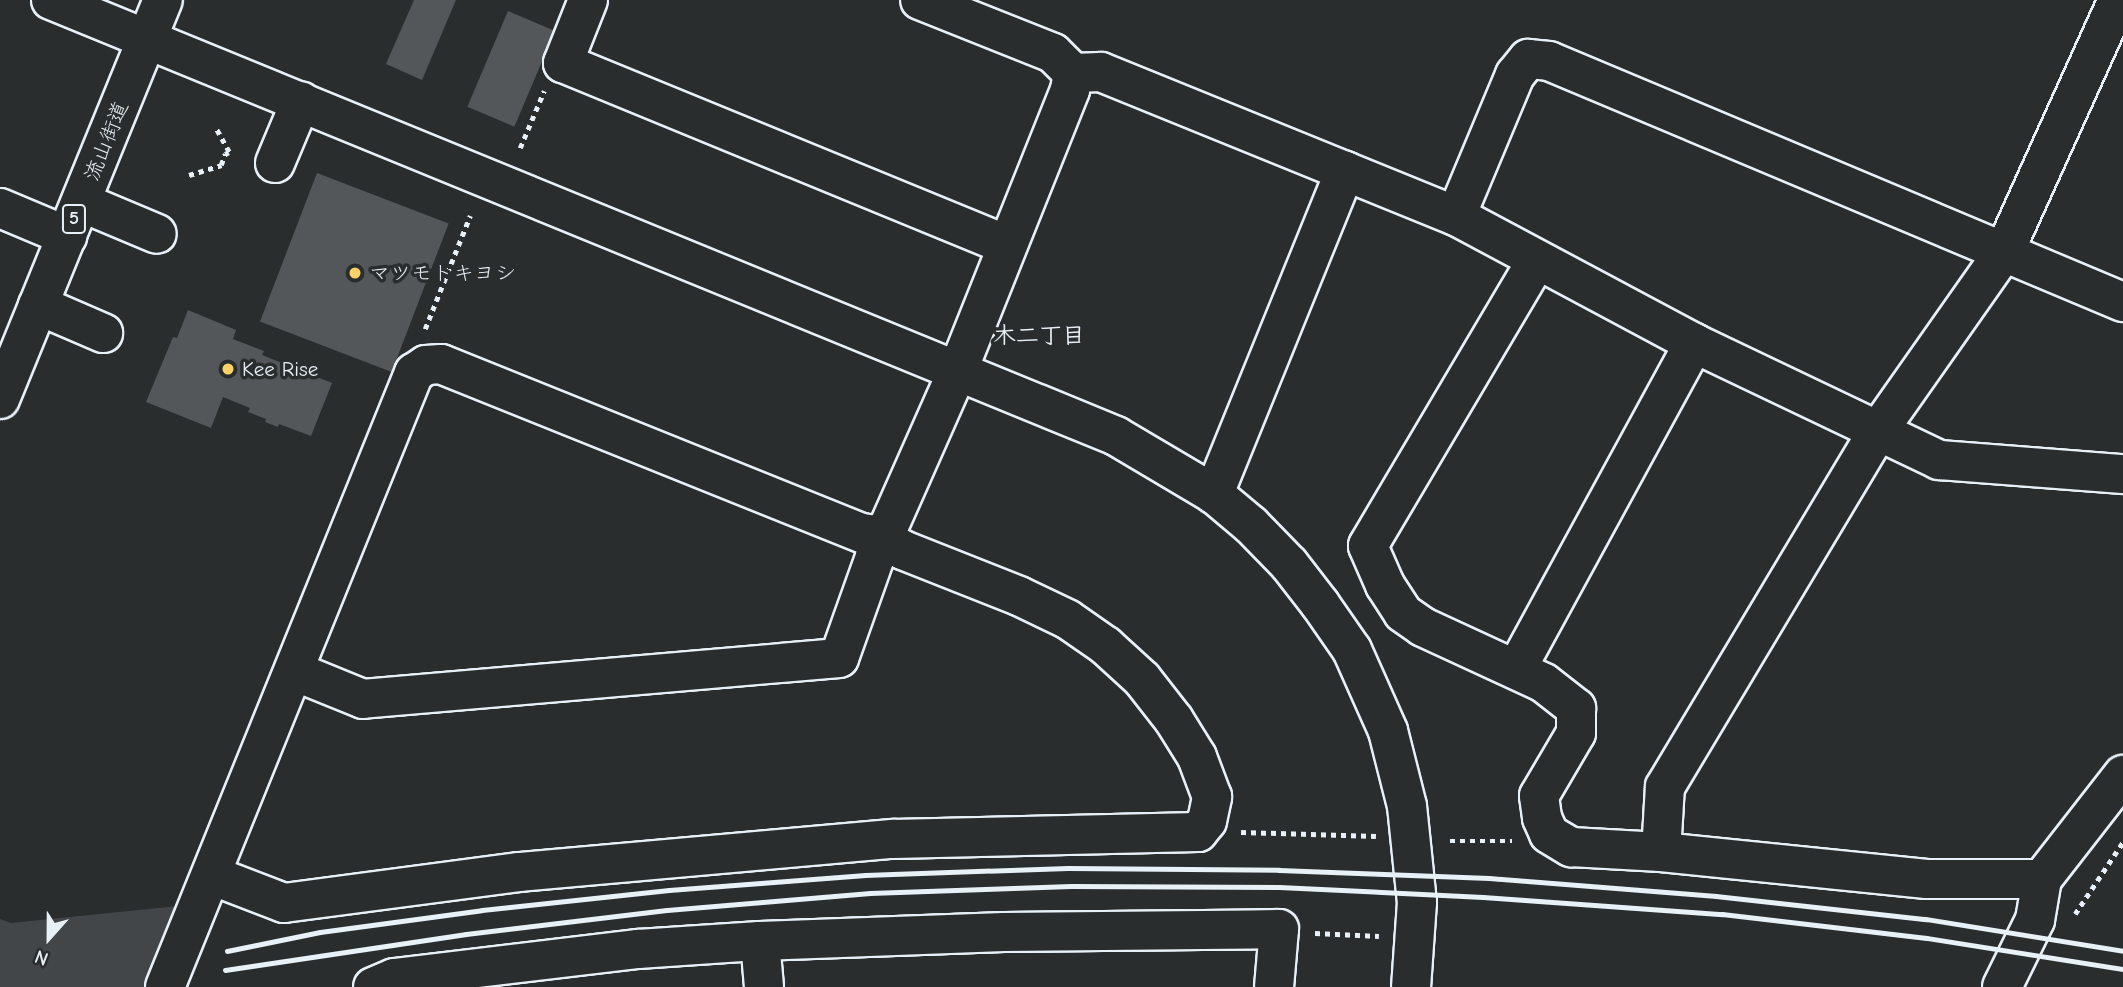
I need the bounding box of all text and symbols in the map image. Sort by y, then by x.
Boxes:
street label: 流山街道 [79,97,133,185]
road number: 5 [62,204,86,234]
place label: マツモトキヨシ [369,260,516,286]
marker: マツモトキヨシ [347,265,363,281]
district label: 木二丁目 [993,322,1085,350]
place label: Kee Rise [242,356,318,382]
marker: Kee Rise [220,361,236,377]
north arrow [14,903,84,973]
text: N [32,945,51,970]

